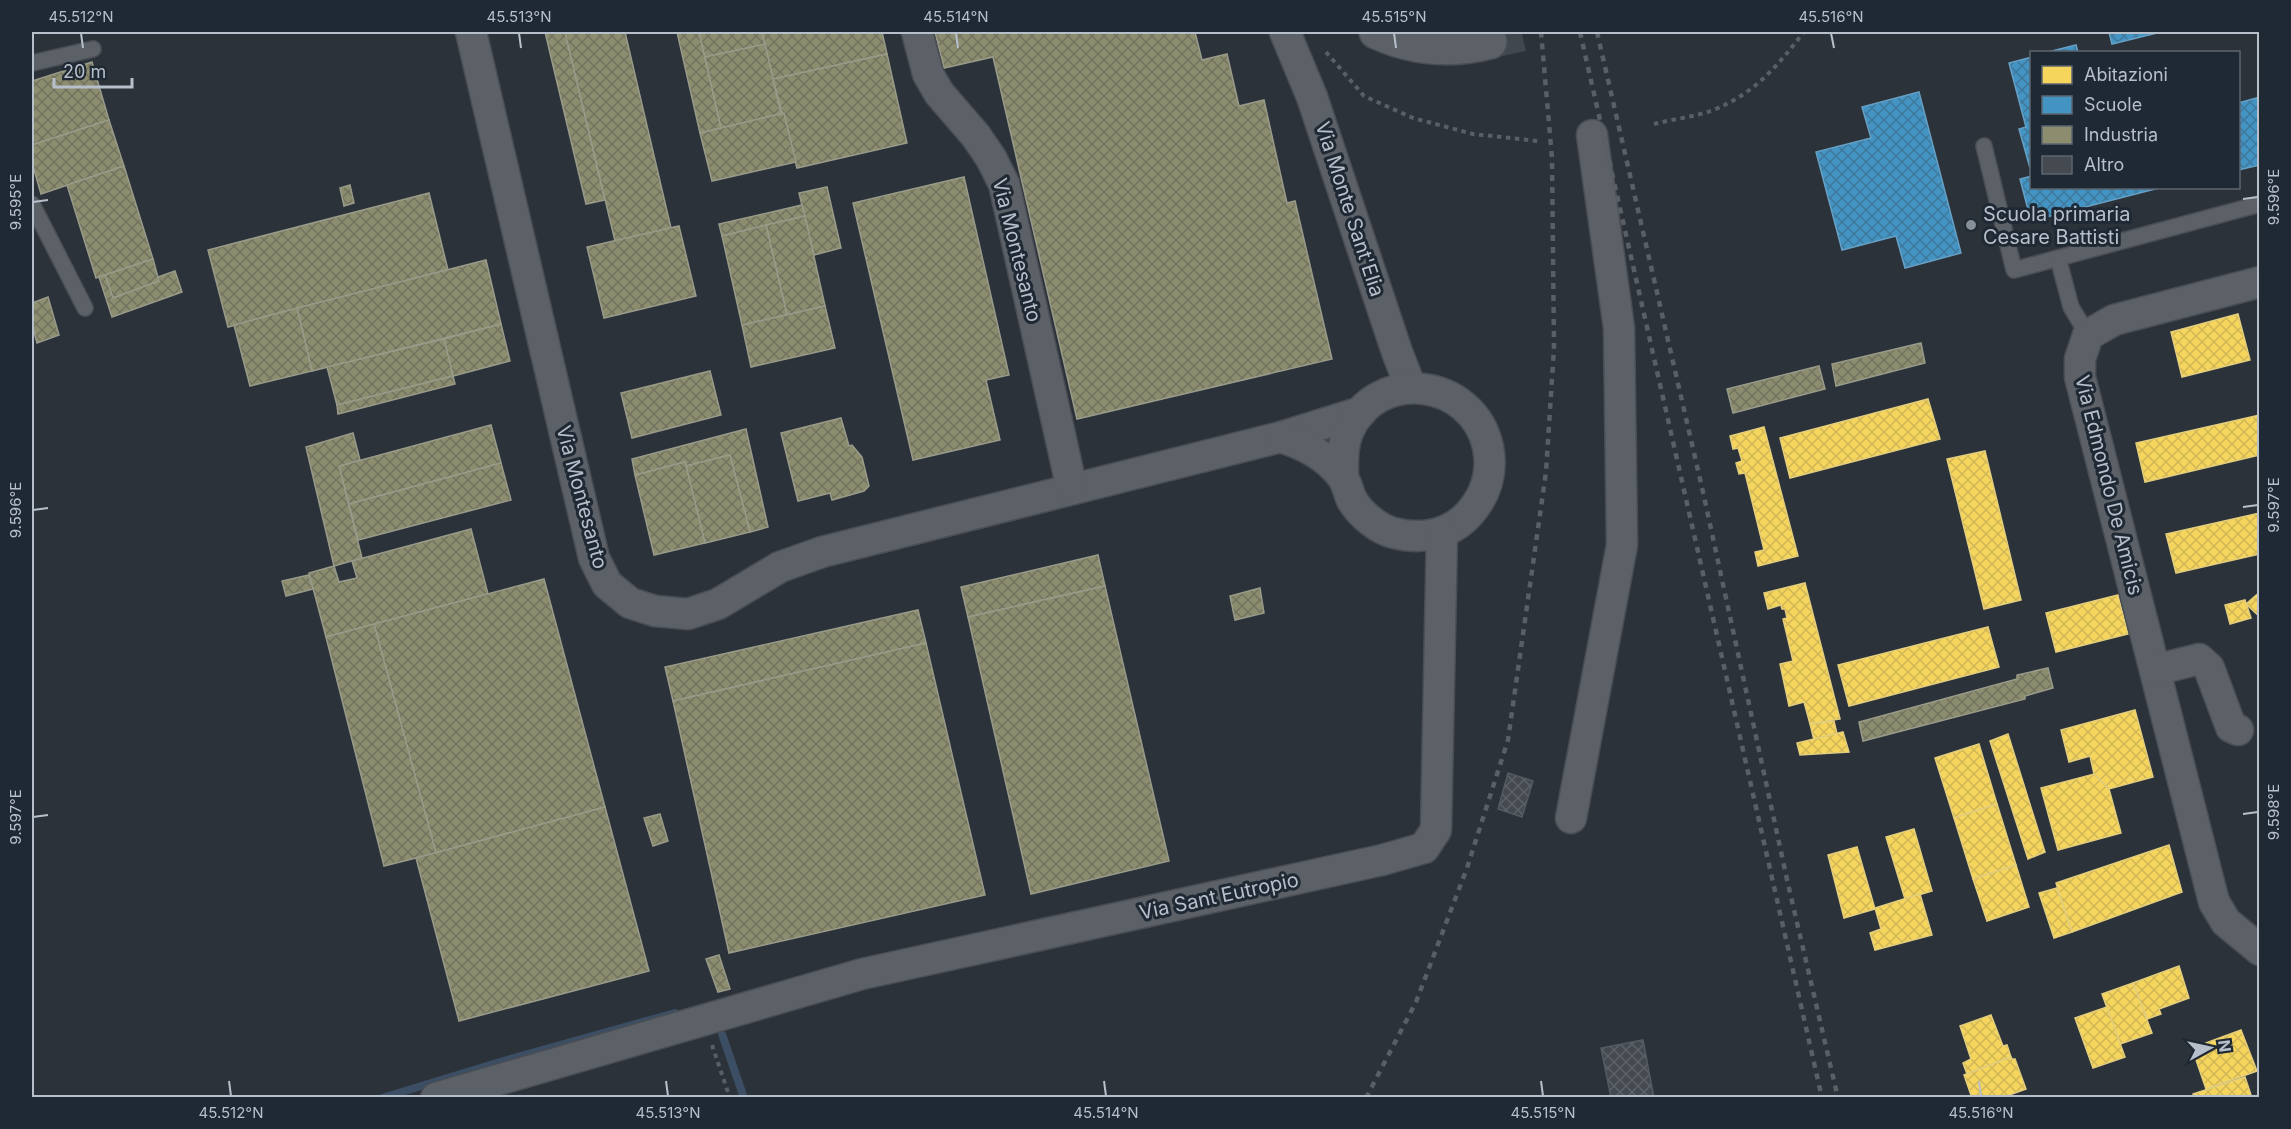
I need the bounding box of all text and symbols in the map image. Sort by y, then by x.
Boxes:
text: 45.512°N [48,7,114,26]
text: 45.513°N [487,7,551,26]
text: 45.514°N [923,7,989,26]
text: 45.515°N [1362,7,1427,26]
text: 45.516°N [1798,7,1864,26]
scale bar [54,51,132,89]
legend [2030,51,2240,189]
text: 20 m [63,61,106,82]
text: Abitazioni [2084,64,2168,85]
text: Scuole [2084,94,2142,115]
street label: Via Monte Sant'Elia [1310,119,1390,299]
text: Industria [2084,124,2158,145]
text: Altro [2084,154,2124,175]
text: 9.596°E [2264,169,2283,225]
text: 9.595°E [6,174,25,230]
street label: Via Montesanto [988,176,1046,324]
place label: Scuola primaria Cesare Battisti [1983,202,2130,249]
marker: Scuola primaria Cesare Battisti [1964,218,1978,232]
street label: Via Edmondo De Amicis [2070,373,2148,597]
street label: Via Montesanto [551,423,613,571]
text: 9.597°E [2264,477,2283,533]
text: 9.596°E [6,482,25,538]
text: 9.598°E [2264,784,2283,840]
text: 9.597°E [6,789,25,845]
street label: Via Sant Eutropio [1137,867,1301,925]
north arrow [2180,1018,2240,1078]
text: N [2214,1038,2236,1053]
text: 45.512°N [198,1103,264,1122]
text: 45.513°N [636,1103,700,1122]
text: 45.514°N [1073,1103,1139,1122]
text: 45.515°N [1511,1103,1576,1122]
text: 45.516°N [1948,1103,2014,1122]

